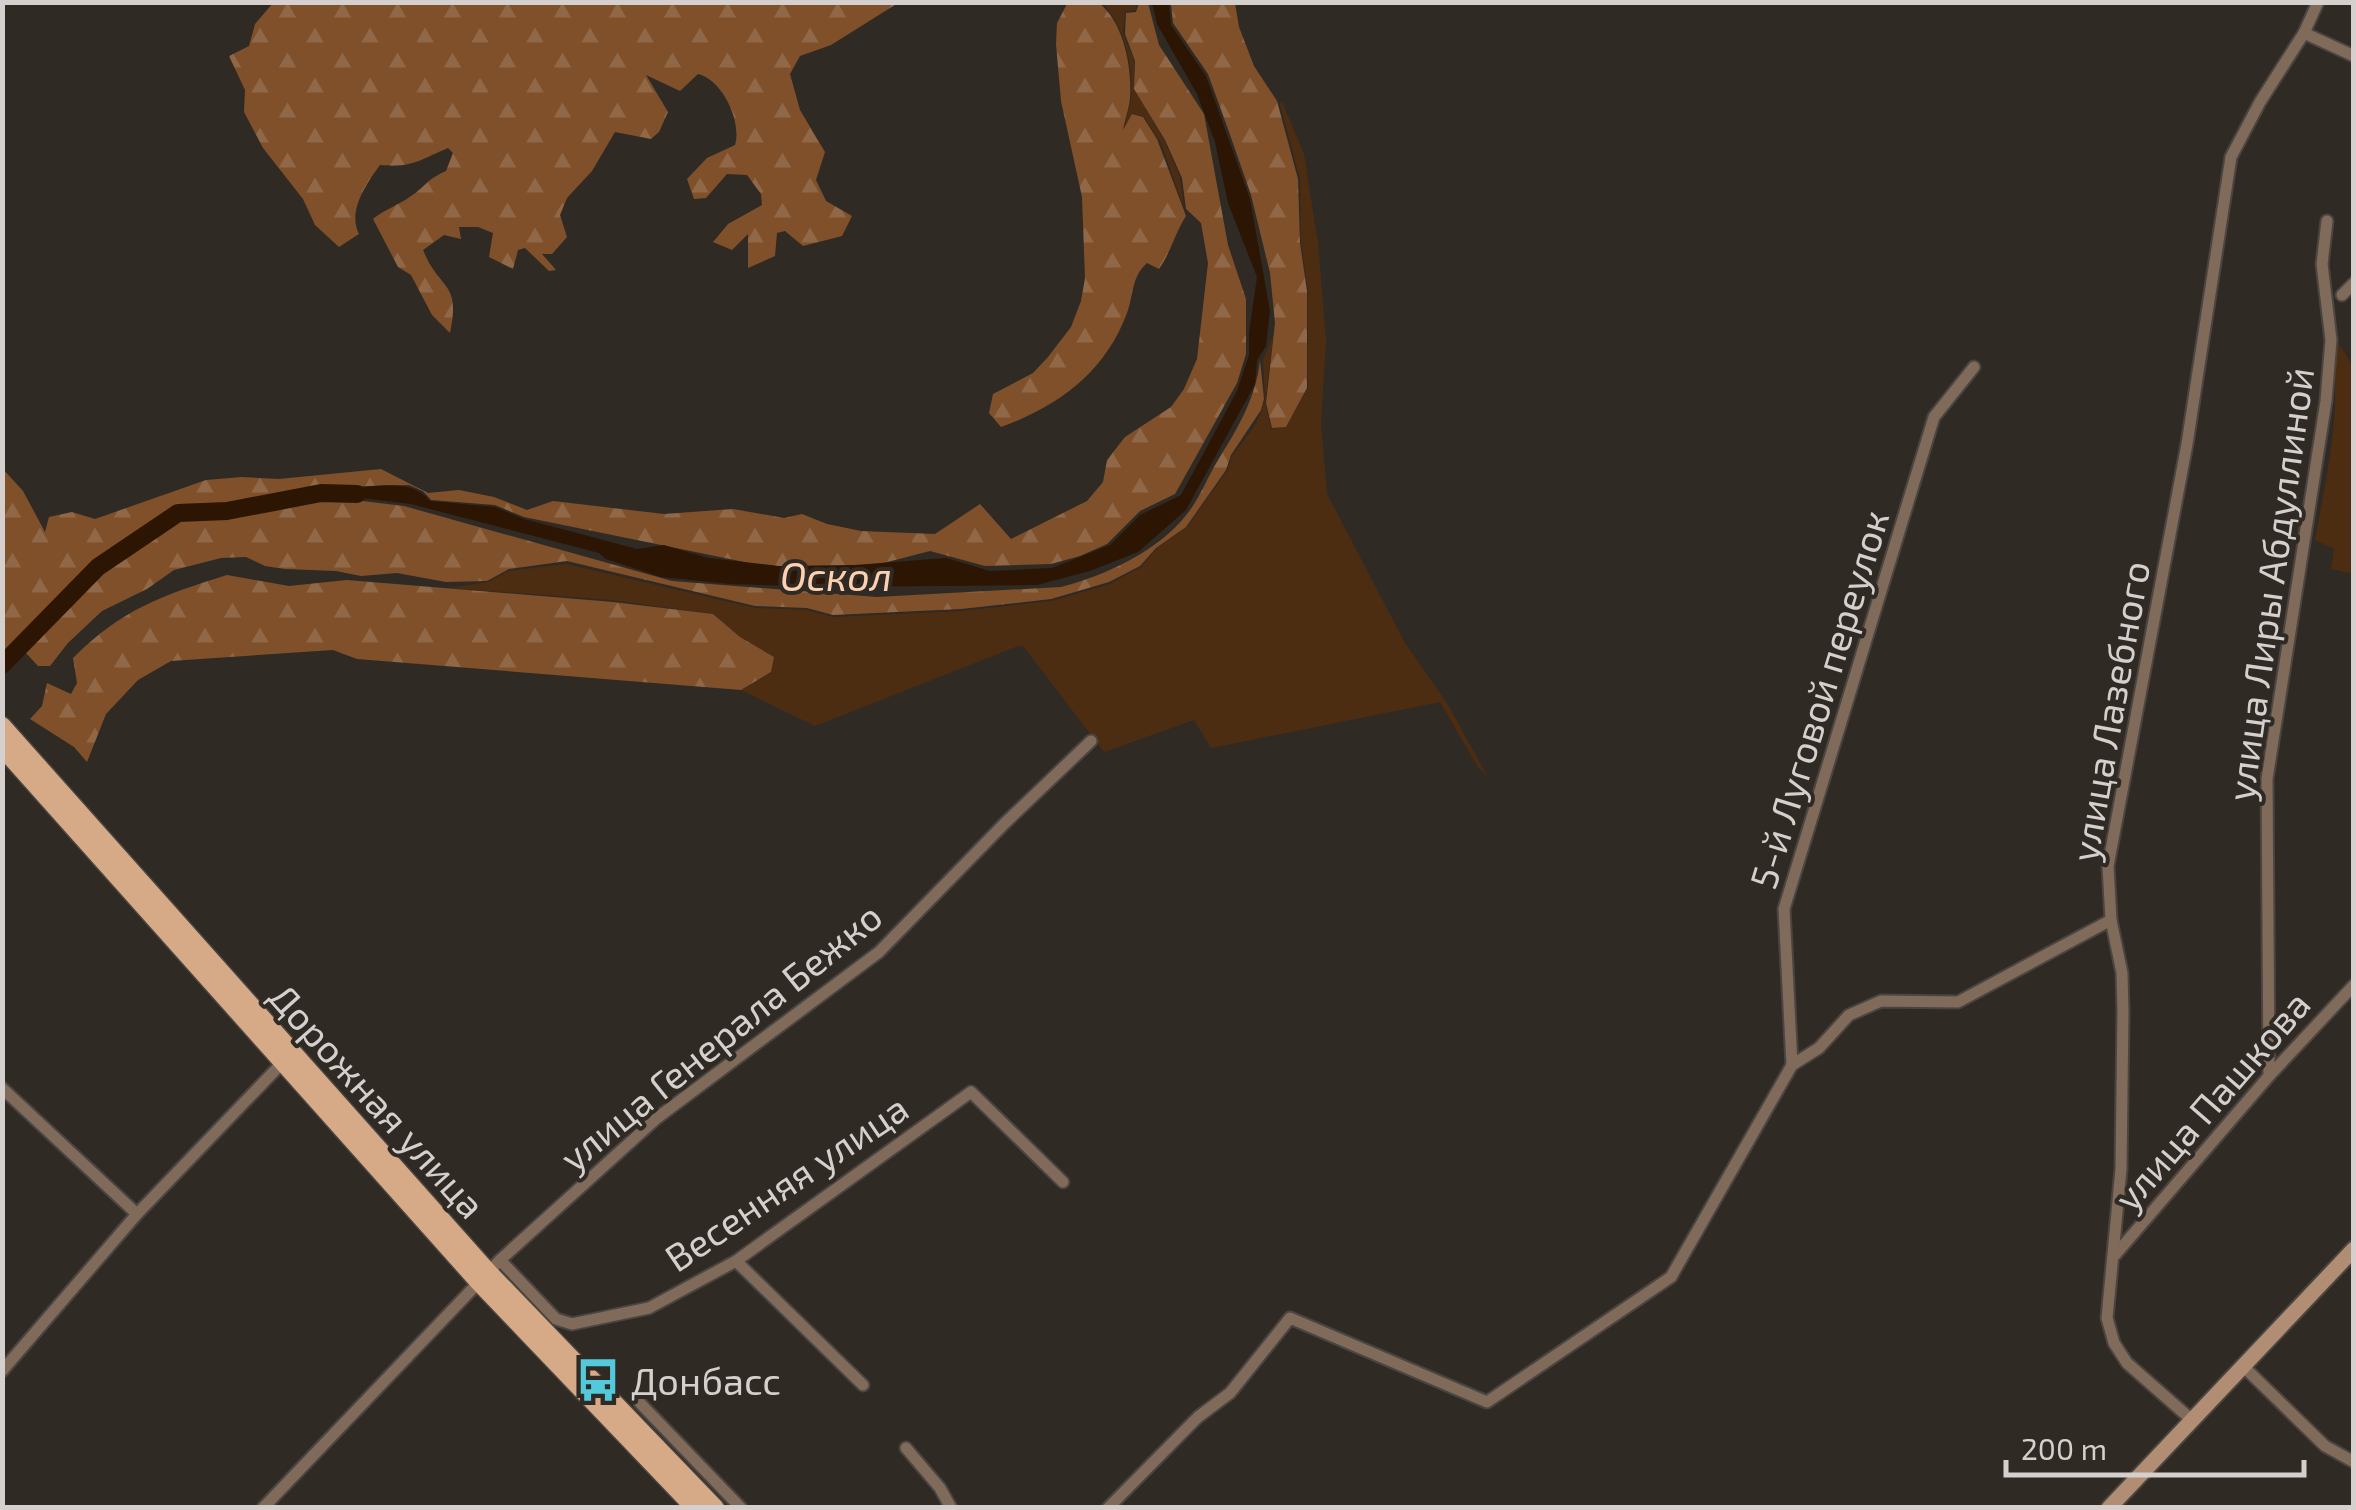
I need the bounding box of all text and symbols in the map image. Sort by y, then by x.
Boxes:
street label: улица Лиры Абдуллиной [2216,364,2322,804]
street label: 5-й Луговой переулок [1739,504,1897,894]
water label: Оскол [780,551,892,599]
street label: улица Лазебного [2060,557,2158,865]
street label: улица Генерала Бежко [550,892,890,1180]
street label: Дорожная улица [261,973,495,1227]
street label: улица Пашкова [2103,981,2319,1219]
street label: Весенняя улица [656,1084,916,1280]
bus stop icon: Донбасс [574,1356,622,1404]
place label: Донбасс [631,1357,781,1403]
scale bar [2006,1415,2304,1477]
text: 200 m [2021,1430,2107,1466]

